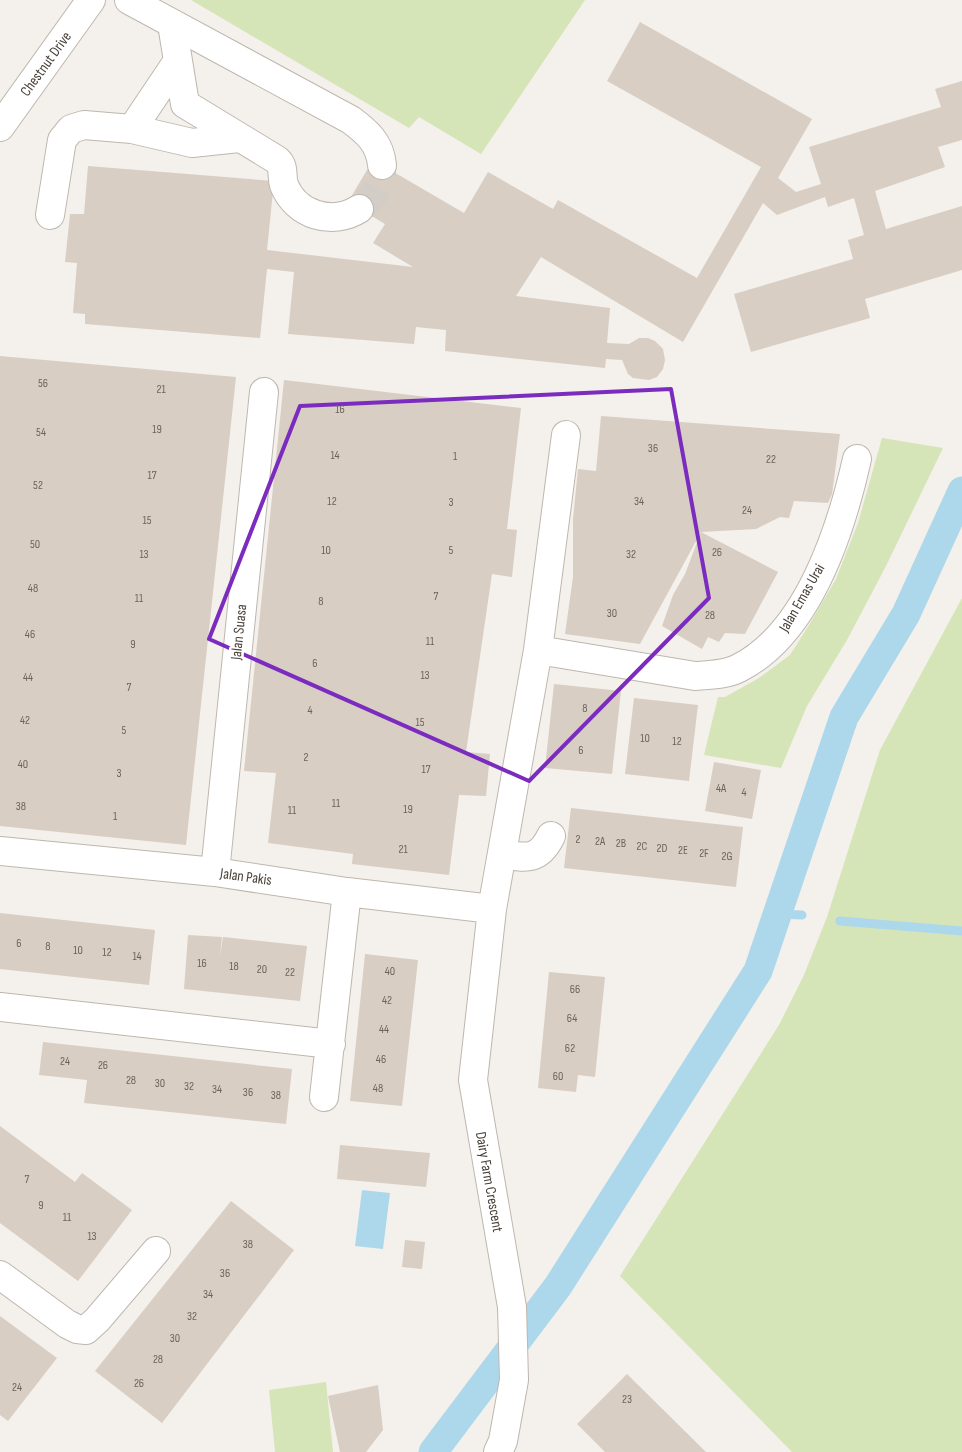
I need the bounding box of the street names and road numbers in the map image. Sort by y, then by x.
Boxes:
street label: Chestnut Drive [16,28,76,100]
street label: Jalan Emas Urai [774,560,829,636]
street label: Jalan Suasa [227,603,251,662]
street label: Jalan Pakis [218,864,273,890]
street label: Dairy Farm Crescent [471,1130,507,1234]

